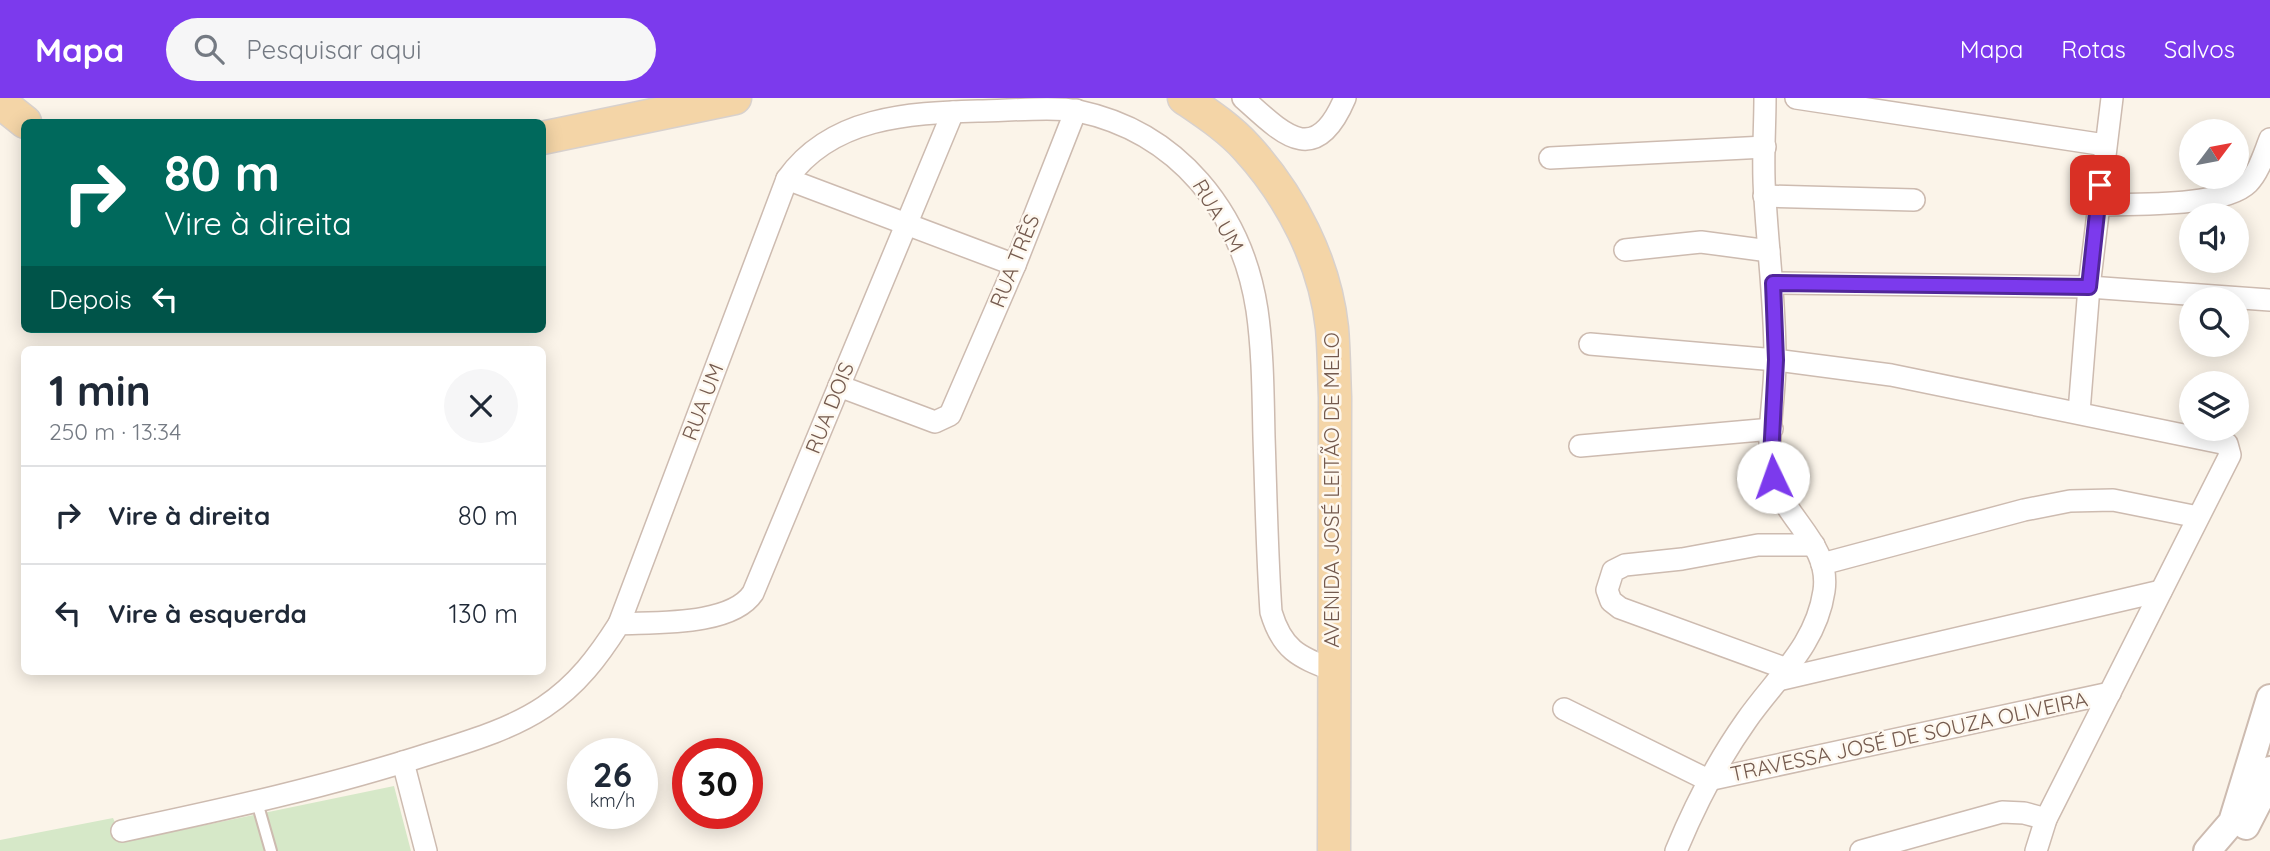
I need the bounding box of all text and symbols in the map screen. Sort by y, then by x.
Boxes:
search box [166,18,656,81]
text: Mapa [35,29,124,70]
icon: search [190,30,228,68]
text: Pesquisar aqui [246,33,422,66]
text: Mapa [1960,34,2023,64]
text: Rotas [2061,34,2126,64]
text: Salvos [2164,34,2235,64]
north arrow [2179,119,2249,189]
map controls [2179,119,2249,441]
text: 80 m [164,142,280,203]
icon: right [49,147,140,238]
pin [2070,155,2130,215]
icon: arrive [2081,166,2119,204]
street label: RUA UM [1188,174,1250,257]
text: Vire à direita [164,203,352,243]
button: sound [2179,203,2249,273]
street label: RUA TRÊS [984,210,1045,311]
icon: left [146,280,184,318]
text: Depois [49,283,132,316]
button: search [2179,287,2249,357]
street label: AVENIDA JOSÉ LEITÃO DE MELO [1318,332,1344,648]
street label: RUA DOIS [799,358,859,457]
street label: RUA UM [676,359,729,444]
text: 1 min [49,364,151,417]
button: close [444,369,518,443]
button: layers [2179,371,2249,441]
text: 250 m · 13:34 [49,417,181,446]
position arrow [1736,440,1810,514]
icon: right [49,496,87,534]
text: Vire à direita [108,499,270,532]
text: 80 m [458,499,518,532]
icon: left [49,594,87,632]
text: Vire à esquerda [108,597,307,630]
text: 130 m [448,597,518,630]
street label: TRAVESSA JOSÉ DE SOUZA OLIVEIRA [1728,685,2090,787]
speed limit sign: 30 [672,738,763,829]
text: 26 [593,752,632,796]
text: km/h [590,789,635,812]

